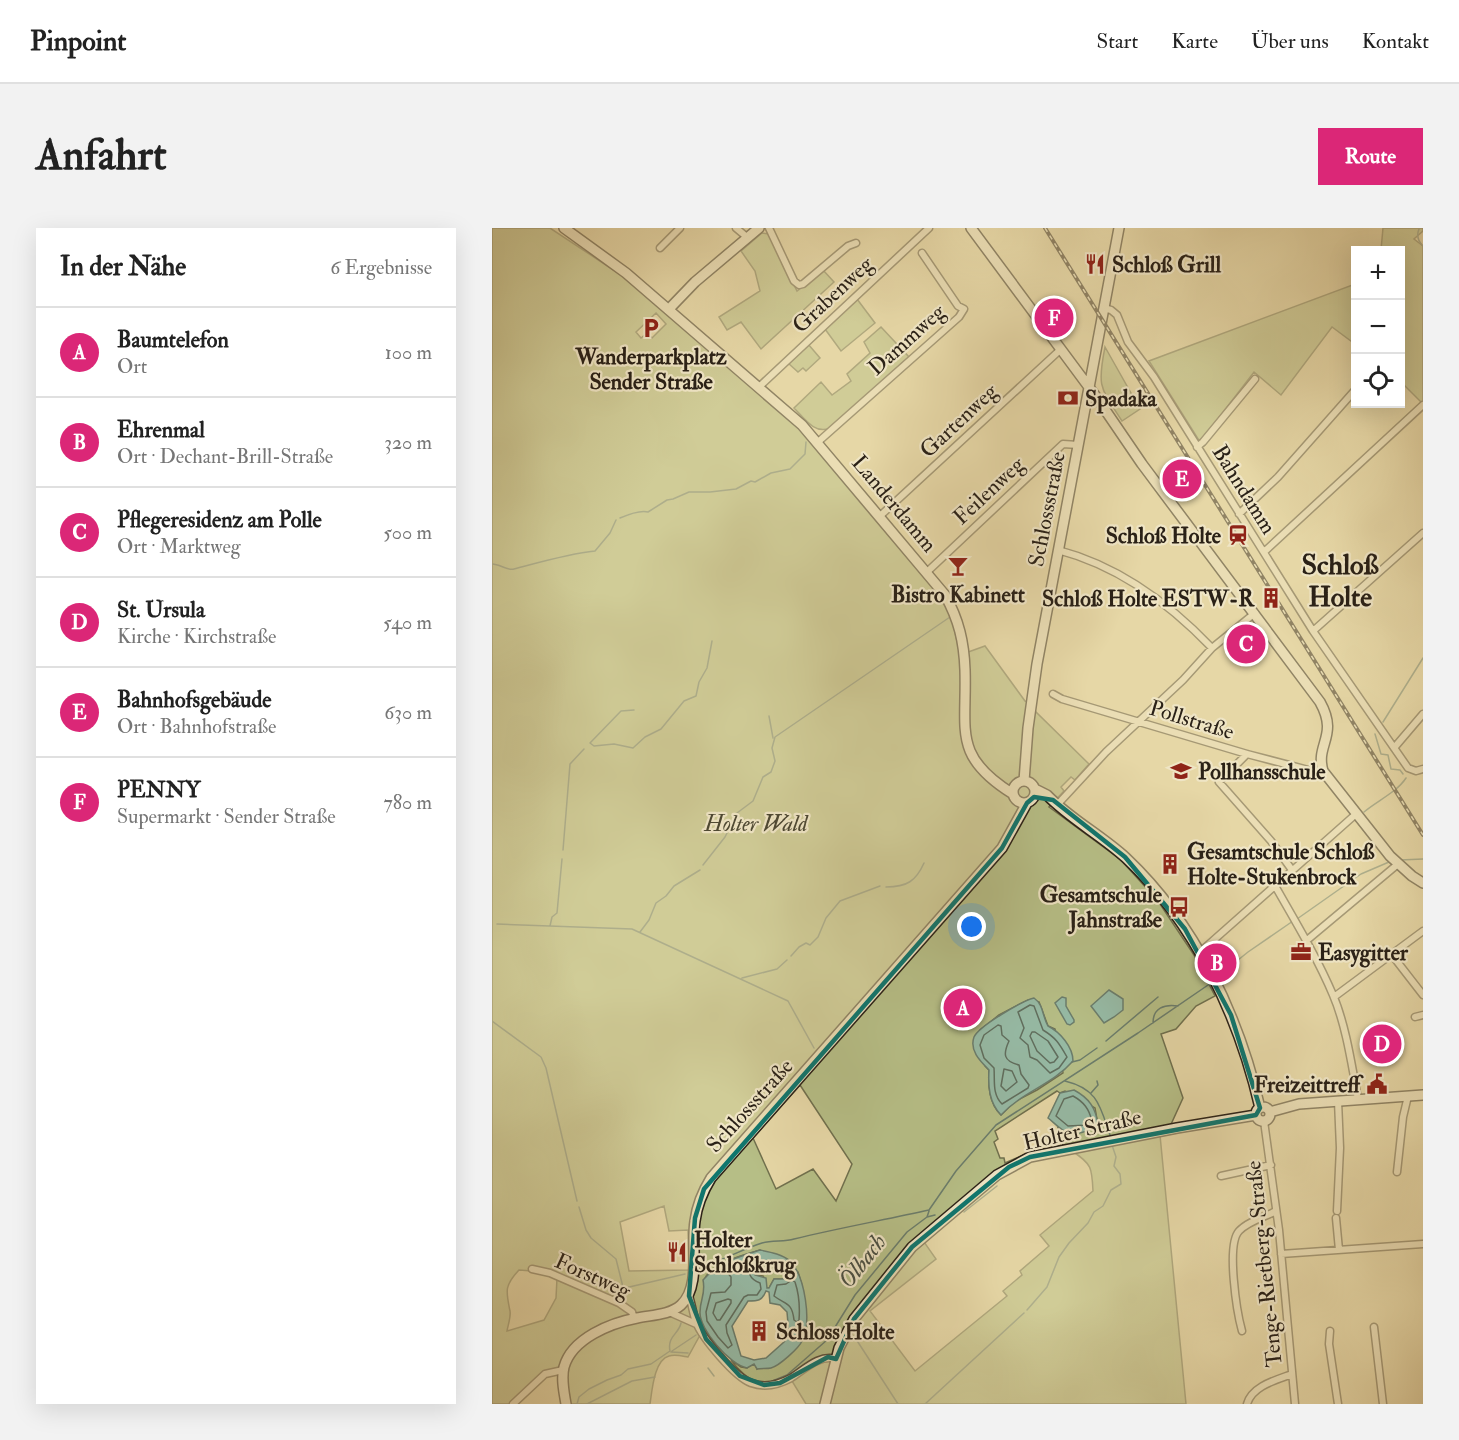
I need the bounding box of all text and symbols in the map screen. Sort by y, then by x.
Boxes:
text: Pinpoint [30,24,126,59]
text: Start [1096,28,1138,55]
text: Karte [1171,28,1218,55]
text: Über uns [1251,28,1329,55]
text: Kontakt [1362,28,1429,55]
button: Route [1318,128,1423,185]
text: Anfahrt [36,130,167,182]
map controls [1351,246,1405,408]
button: + [1351,246,1405,300]
street label: Grabenweg [786,250,880,339]
text: In der Nähe [60,251,186,283]
place label: Schloß Grill [1112,251,1221,279]
restaurant icon: Schloß Grill [1083,252,1107,276]
text: 6 Ergebnisse [330,255,432,280]
pin: F [1034,296,1074,340]
street label: Dammweg [862,297,952,382]
button: − [1351,300,1405,354]
parking icon: Wanderparkplatz Sender Straße [639,316,663,340]
text: Baumtelefon [117,326,229,354]
text: A [73,340,86,365]
text: 100 m [385,340,432,365]
place label: Wanderparkplatz Sender Straße [574,343,727,396]
text: Ort [117,354,147,379]
button: locate [1351,354,1405,408]
street label: Gartenweg [914,377,1004,464]
place label: Spadaka [1085,385,1158,414]
bank icon: Spadaka [1056,386,1080,410]
text: Ehrenmal [117,416,205,444]
text: B [73,430,86,455]
text: 320 m [384,430,432,455]
street label: Bahndamm [1206,440,1283,539]
text: Ort · Dechant-Brill-Straße [117,444,333,469]
street label: Landerdamm [845,449,943,558]
street label: Schlossstraße [1022,449,1072,569]
street label: Feilenweg [947,450,1031,531]
pin: E [1162,456,1202,502]
text: Pflegeresidenz am Polle [117,506,322,534]
text: C [72,520,87,545]
text: 500 m [383,520,432,545]
place label: Schloß Holte [1106,522,1222,550]
station icon: Schloß Holte [1226,523,1250,547]
text: Ort · Marktweg [117,534,241,559]
district label: Schloß Holte [1301,548,1379,615]
bar icon: Bistro Kabinett [946,554,970,578]
place label: Bistro Kabinett [891,581,1026,609]
place label: Schloß Holte ESTW-R [1042,585,1255,613]
building icon: Schloß Holte ESTW-R [1259,586,1283,610]
text: St. Ursula [117,596,205,624]
text: D [71,610,88,635]
text: 540 m [383,610,432,635]
pin: C [1226,622,1266,666]
text: Kirche · Kirchstraße [117,624,276,649]
text: Bahnhofsgebäude [117,686,271,714]
street label: Pollstraße [1146,694,1237,746]
text: E [72,700,87,725]
text: 630 m [384,700,432,725]
text: Ort · Bahnhofstraße [117,714,276,739]
place label: Pollhansschule [1198,758,1326,786]
school or university icon: Pollhansschule [1169,759,1193,783]
text: PENNY [117,776,201,804]
text: F [73,790,86,815]
text: 780 m [383,790,432,815]
text: Supermarkt · Sender Straße [117,804,336,829]
park label: Holter Wald [704,810,809,838]
place label: Gesamtschule Schloß Holte-Stukenbrock [1187,838,1375,891]
building icon: Gesamtschule Schloß Holte-Stukenbrock [1158,852,1182,876]
place label: Gesamtschule Jahnstraße [1040,881,1163,935]
bus stop icon: Gesamtschule Jahnstraße [1167,895,1191,919]
your location [957,912,986,941]
place label: Easygitter [1318,939,1409,968]
pin: B [1198,940,1236,986]
office icon: Easygitter [1289,940,1313,964]
pin: A [944,986,982,1030]
pin: D [1362,1022,1402,1066]
street label: Schlossstraße [700,1053,799,1158]
place label: Freizeittreff [1254,1071,1364,1099]
public building icon: Freizeittreff [1365,1072,1389,1096]
street label: Holter Straße [1020,1103,1144,1157]
street label: Tenge-Rietberg-Straße [1239,1159,1289,1368]
place label: Holter Schloßkrug [694,1226,797,1280]
water label: Ölbach [831,1227,894,1295]
restaurant icon: Holter Schloßkrug [665,1240,689,1264]
street label: Forstweg [550,1247,636,1305]
place label: Schloss Holte [776,1318,895,1346]
building icon: Schloss Holte [747,1319,771,1343]

